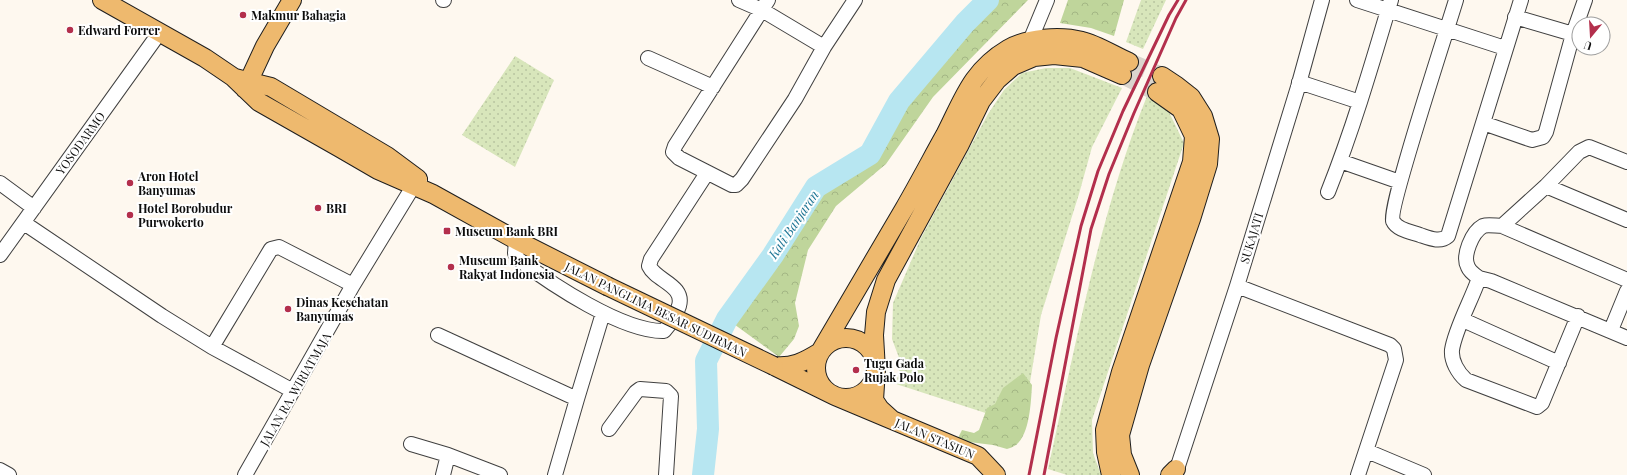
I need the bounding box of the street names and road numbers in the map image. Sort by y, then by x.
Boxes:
street label: YOSODARMO [51,108,108,178]
street label: SUKAJATI [1236,211,1266,265]
street label: JALAN PANGLIMA BESAR SUDIRMAN [562,258,750,360]
street label: JALAN RA. WIRIATMAJA [255,329,334,450]
street label: JALAN STASIUN [892,414,978,462]

